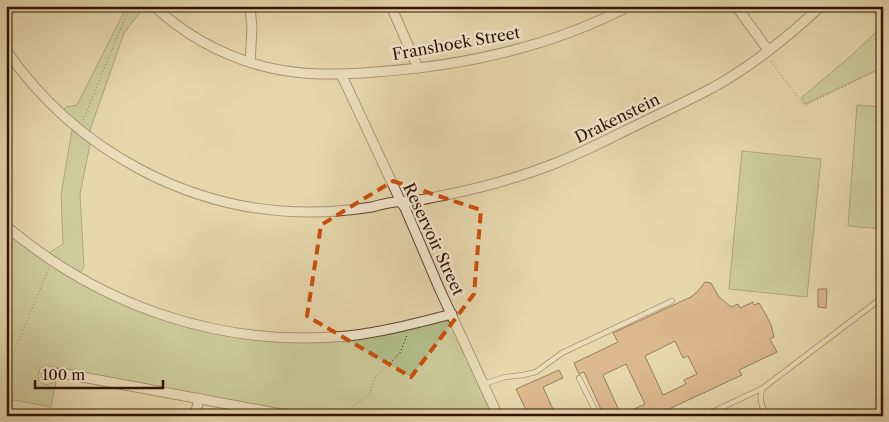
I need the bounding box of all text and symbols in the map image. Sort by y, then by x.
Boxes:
street label: Franshoek Street [390,22,522,64]
street label: Drakenstein [571,89,663,147]
street label: Reservoir Street [399,179,469,299]
scale bar [35,357,162,389]
text: 100 m [42,365,85,384]

